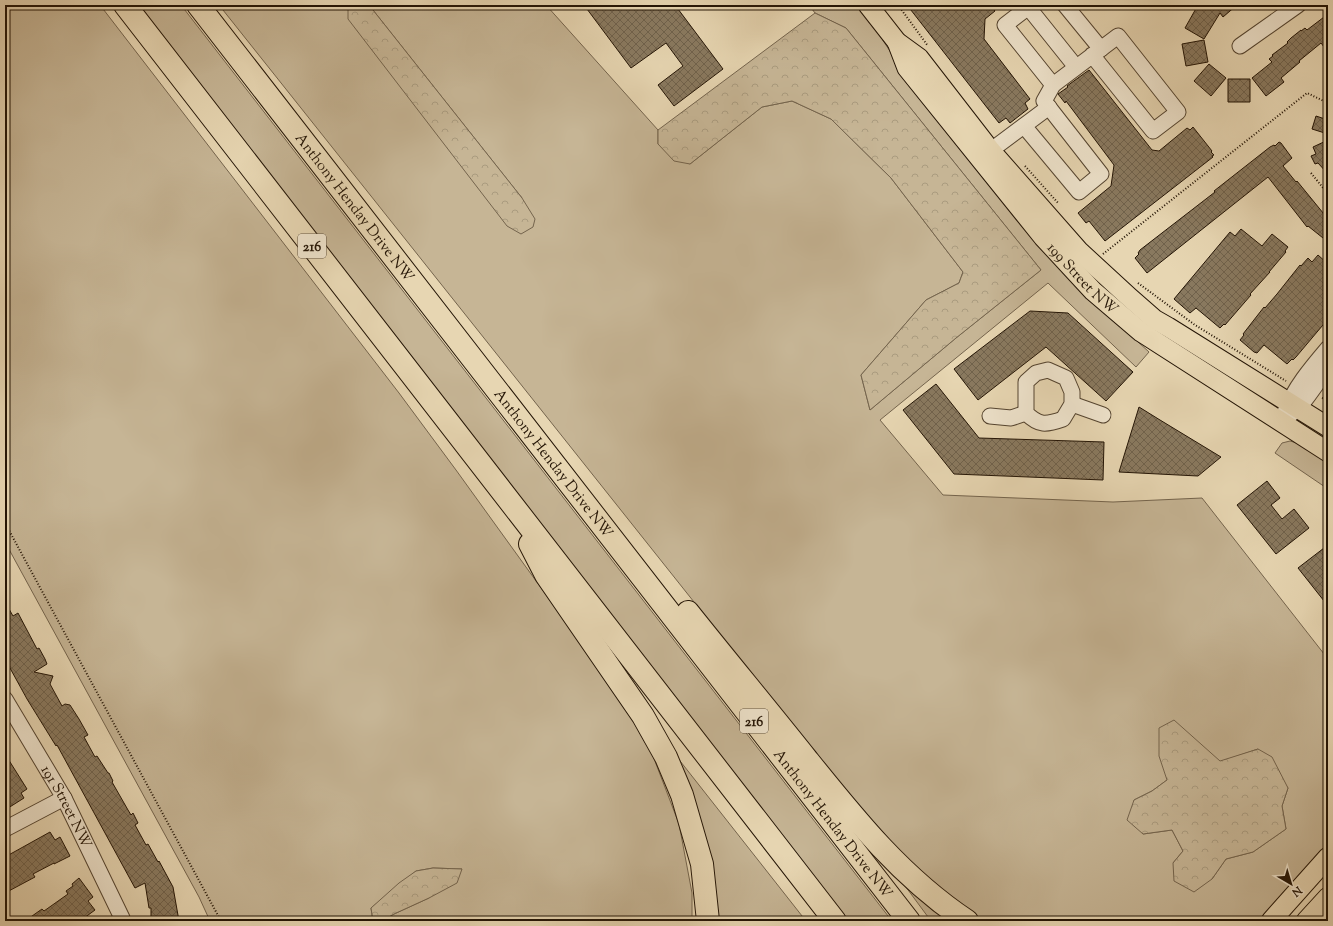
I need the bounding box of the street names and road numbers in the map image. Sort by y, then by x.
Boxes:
street label: Anthony Henday Drive NW [289,129,419,287]
road number: 216 [298,234,326,258]
street label: 199 Street NW [1041,239,1122,320]
street label: Anthony Henday Drive NW [488,385,617,543]
road number: 216 [740,709,768,733]
street label: Anthony Henday Drive NW [767,745,897,904]
street label: 191 Street NW [35,762,96,852]

